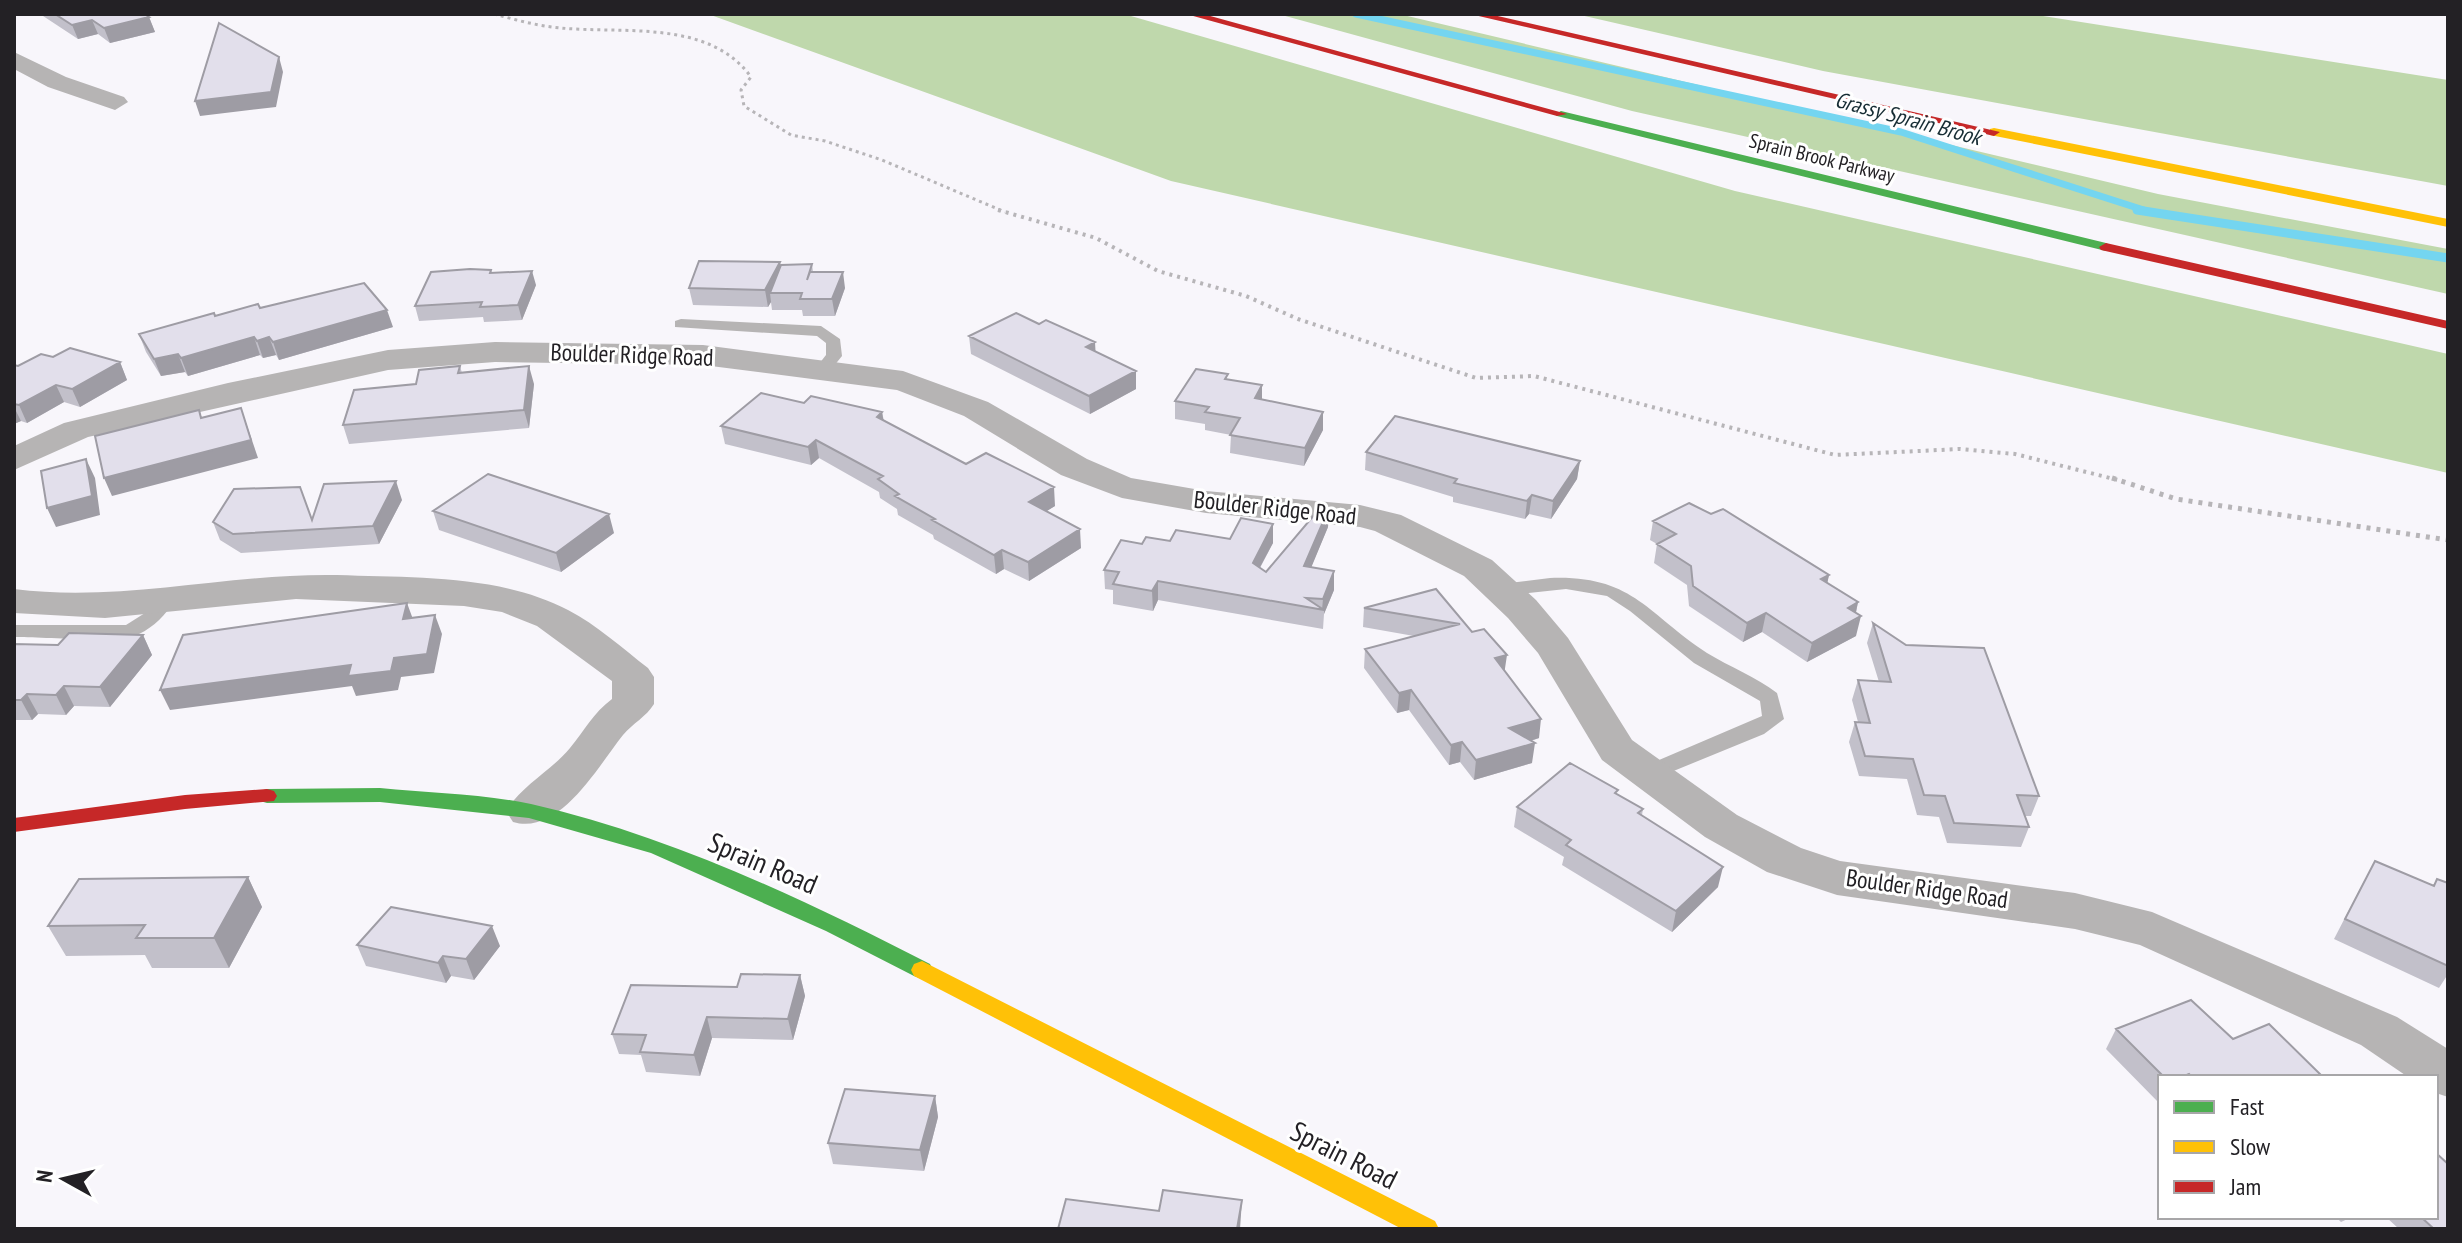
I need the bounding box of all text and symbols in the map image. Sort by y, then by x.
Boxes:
water label: Grassy Sprain Brook [1832,85,1986,152]
street label: Sprain Brook Parkway [1747,127,1898,189]
street label: Boulder Ridge Road [550,336,714,373]
street label: Boulder Ridge Road [1192,484,1358,531]
street label: Sprain Road [703,823,823,902]
street label: Boulder Ridge Road [1844,862,2010,915]
legend [2158,1075,2438,1219]
text: Fast [2230,1091,2265,1122]
street label: Sprain Road [1285,1112,1404,1197]
text: Slow [2230,1131,2271,1162]
north arrow [24,1139,104,1219]
text: N [30,1168,59,1184]
text: Jam [2229,1171,2261,1202]

